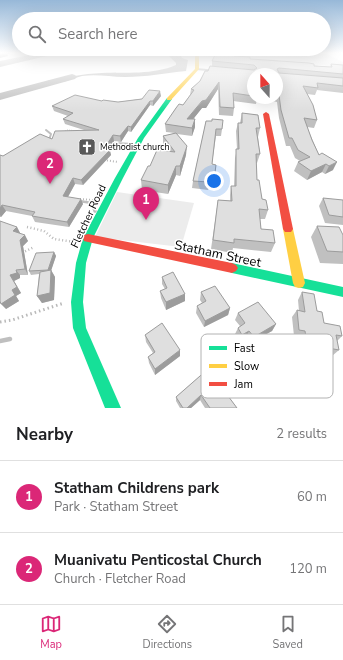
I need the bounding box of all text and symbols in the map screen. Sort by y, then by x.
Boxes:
search box [12,12,331,56]
icon: search [26,23,48,45]
text: Search here [58,24,138,44]
north arrow [247,68,283,104]
church icon: Methodist church [77,137,97,157]
place label: Methodist church [100,141,170,153]
pin: 2 [37,151,63,184]
your location [204,171,224,191]
street label: Fletcher Road [67,182,110,250]
pin: 1 [133,187,159,220]
street label: Statham Street [173,236,263,272]
legend [201,334,333,398]
text: Fast [234,341,255,356]
text: Slow [234,359,259,374]
text: Jam [233,377,253,392]
text: Nearby [16,423,73,446]
text: 2 results [276,425,327,443]
text: Statham Childrens park [54,478,219,498]
text: 1 [25,488,33,506]
text: 60 m [297,488,327,506]
text: Park · Statham Street [54,498,178,516]
text: Muanivatu Penticostal Church [54,550,262,570]
text: 2 [25,560,33,578]
text: 120 m [289,560,327,578]
text: Church · Fletcher Road [54,570,186,588]
tab: Map [40,613,62,652]
tab: Directions [142,613,192,652]
tab: Saved [272,613,303,652]

